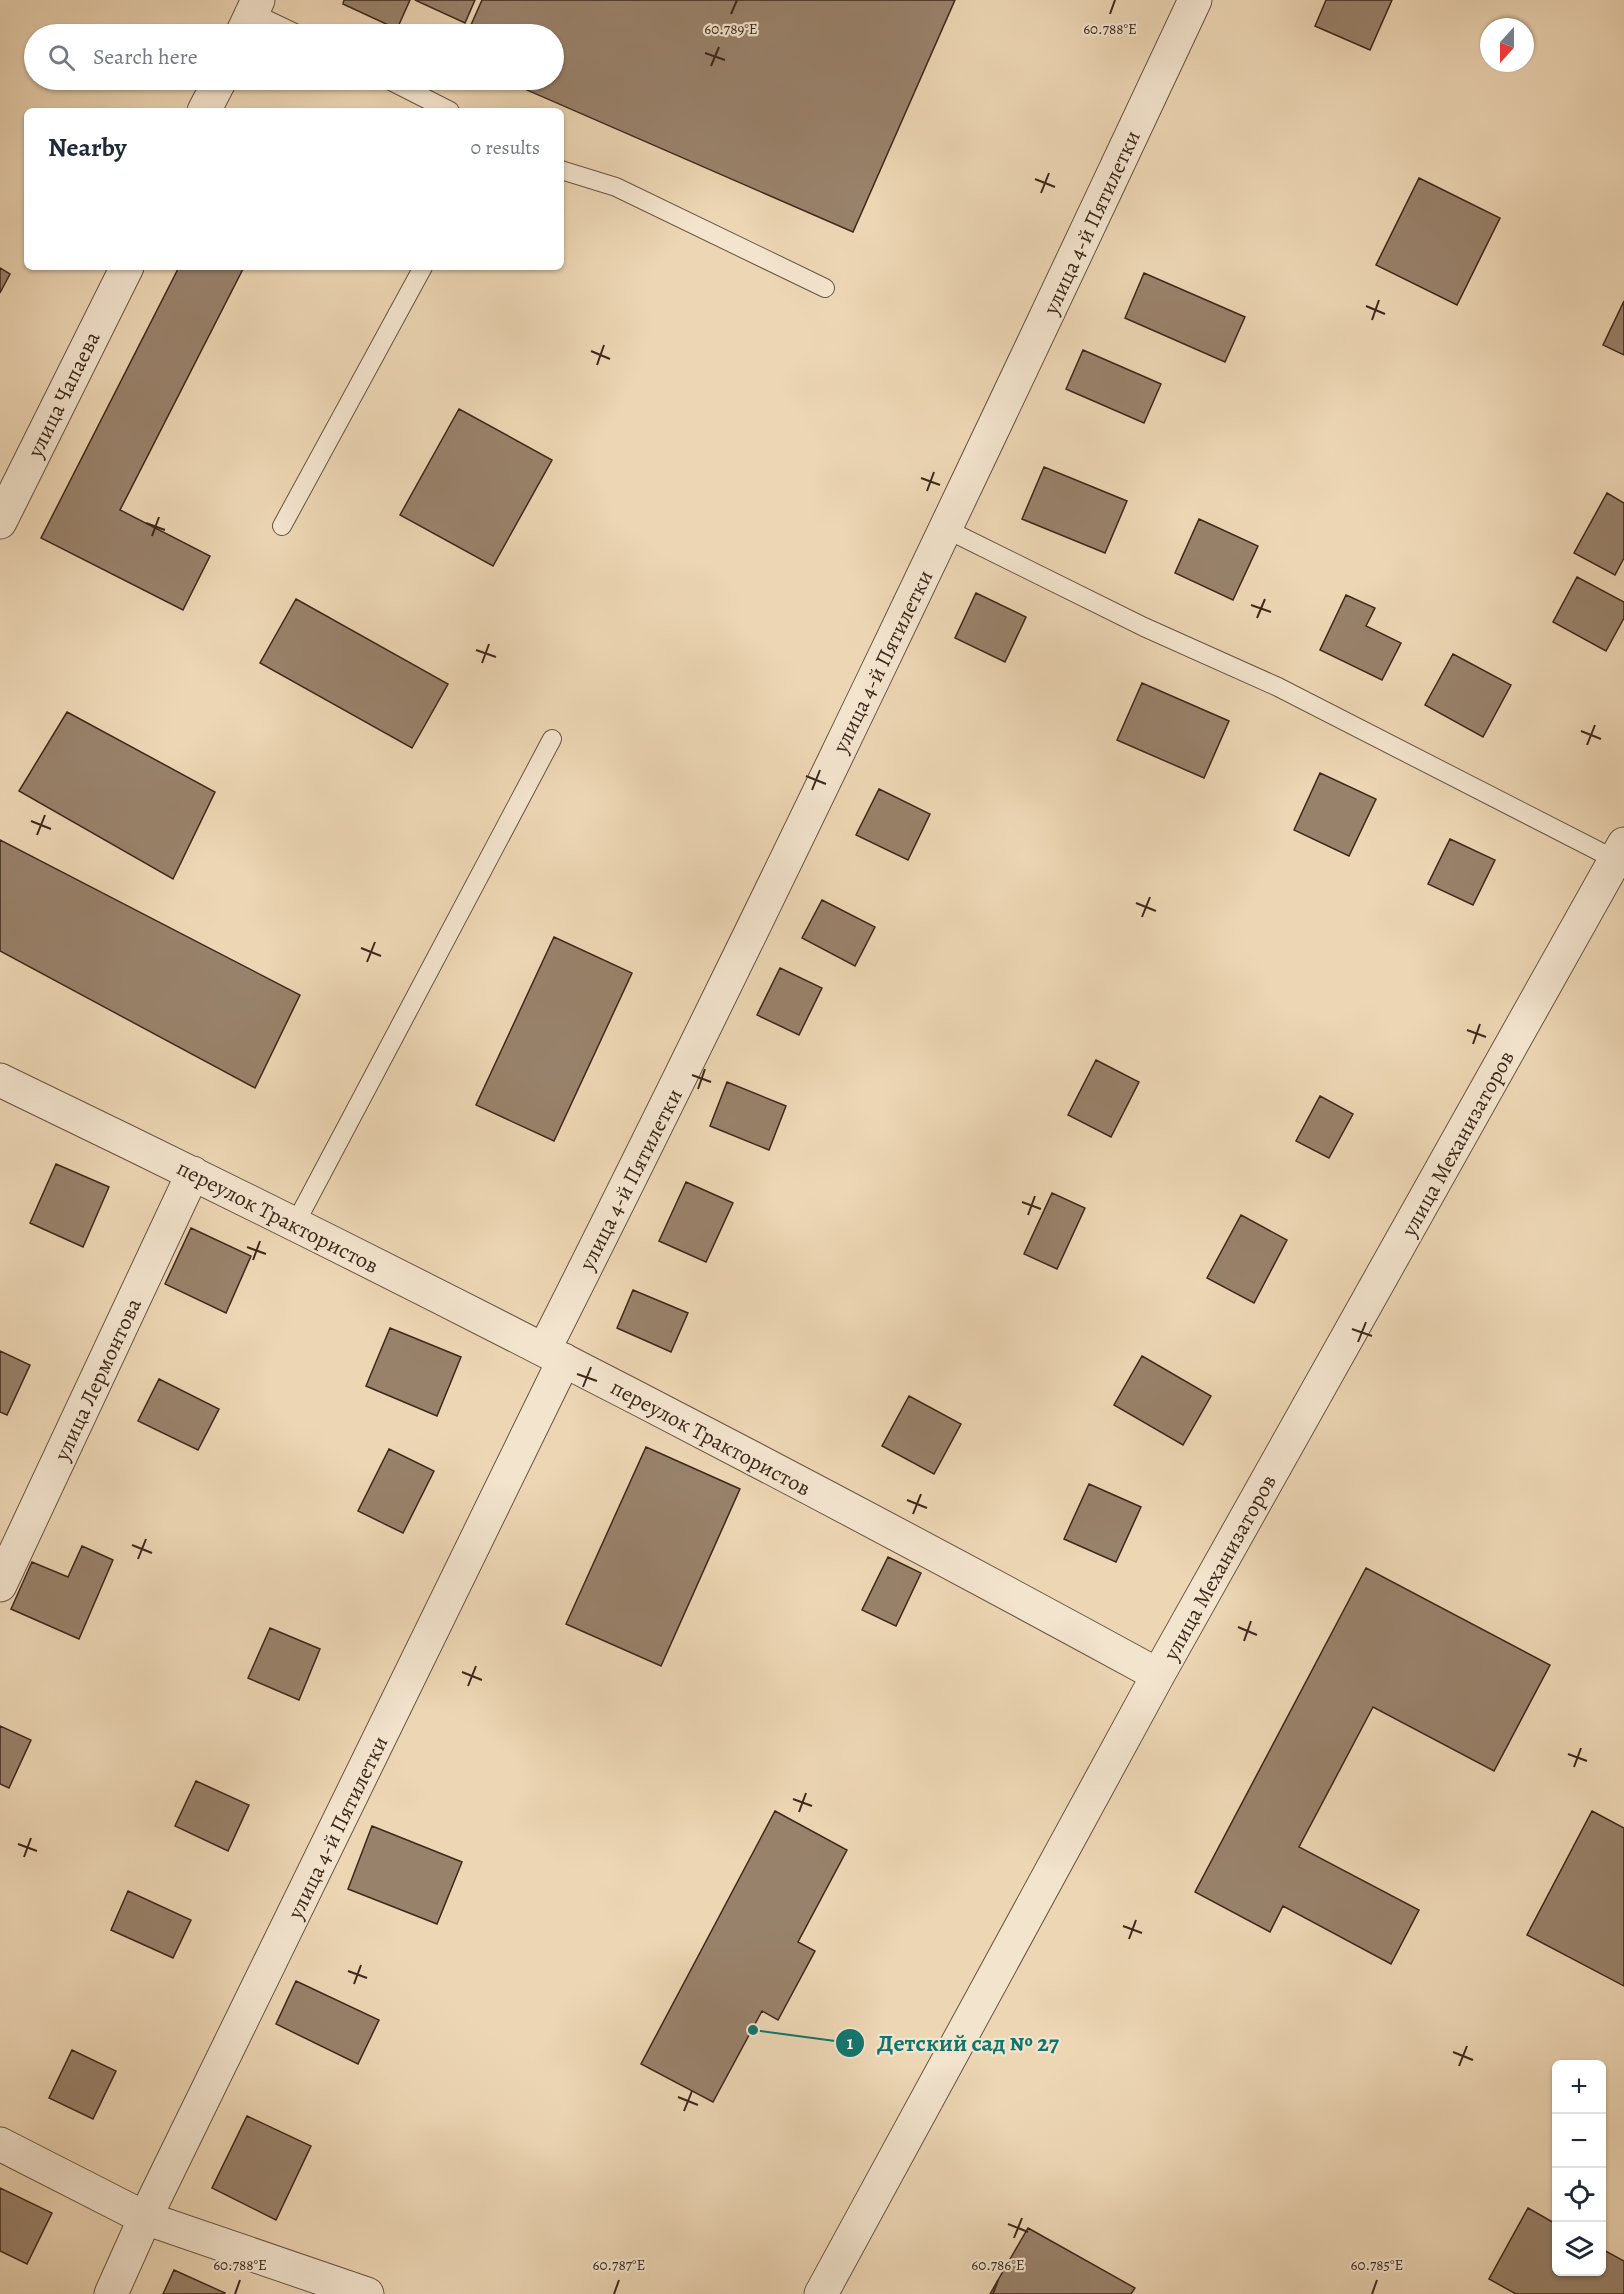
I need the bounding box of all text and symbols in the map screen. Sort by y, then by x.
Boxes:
north arrow [1480,18,1534,72]
text: 60.789°E [704,19,758,39]
text: 60.788°E [1083,19,1137,39]
search box [24,24,564,90]
icon: search [45,41,78,74]
text: Search here [93,42,198,72]
street label: улица 4-й Пятилетки [1036,125,1148,320]
text: Nearby [48,130,127,165]
text: 0 results [471,134,540,161]
street label: улица Чапаева [20,326,108,463]
street label: улица 4-й Пятилетки [825,565,940,759]
street label: улица Механизаторов [1394,1045,1521,1243]
street label: улица 4-й Пятилетки [572,1084,690,1276]
street label: переулок Трактористов [172,1153,384,1281]
street label: улица Лермонтова [47,1292,149,1467]
street label: переулок Трактористов [605,1372,816,1503]
street label: улица Механизаторов [1156,1469,1283,1667]
street label: улица 4-й Пятилетки [280,1731,395,1925]
callout: Детский сад № 27 [835,2022,1071,2064]
text: Детский сад № 27 [877,2027,1060,2059]
text: 1 [847,2031,854,2055]
map controls [1552,2060,1606,2276]
button: + [1552,2060,1606,2114]
button: − [1552,2114,1606,2168]
button: locate [1552,2168,1606,2222]
button: layers [1552,2222,1606,2276]
text: 60.788°E [213,2255,267,2275]
text: 60.787°E [593,2255,645,2275]
text: 60.786°E [971,2255,1025,2275]
text: 60.785°E [1351,2255,1403,2275]

